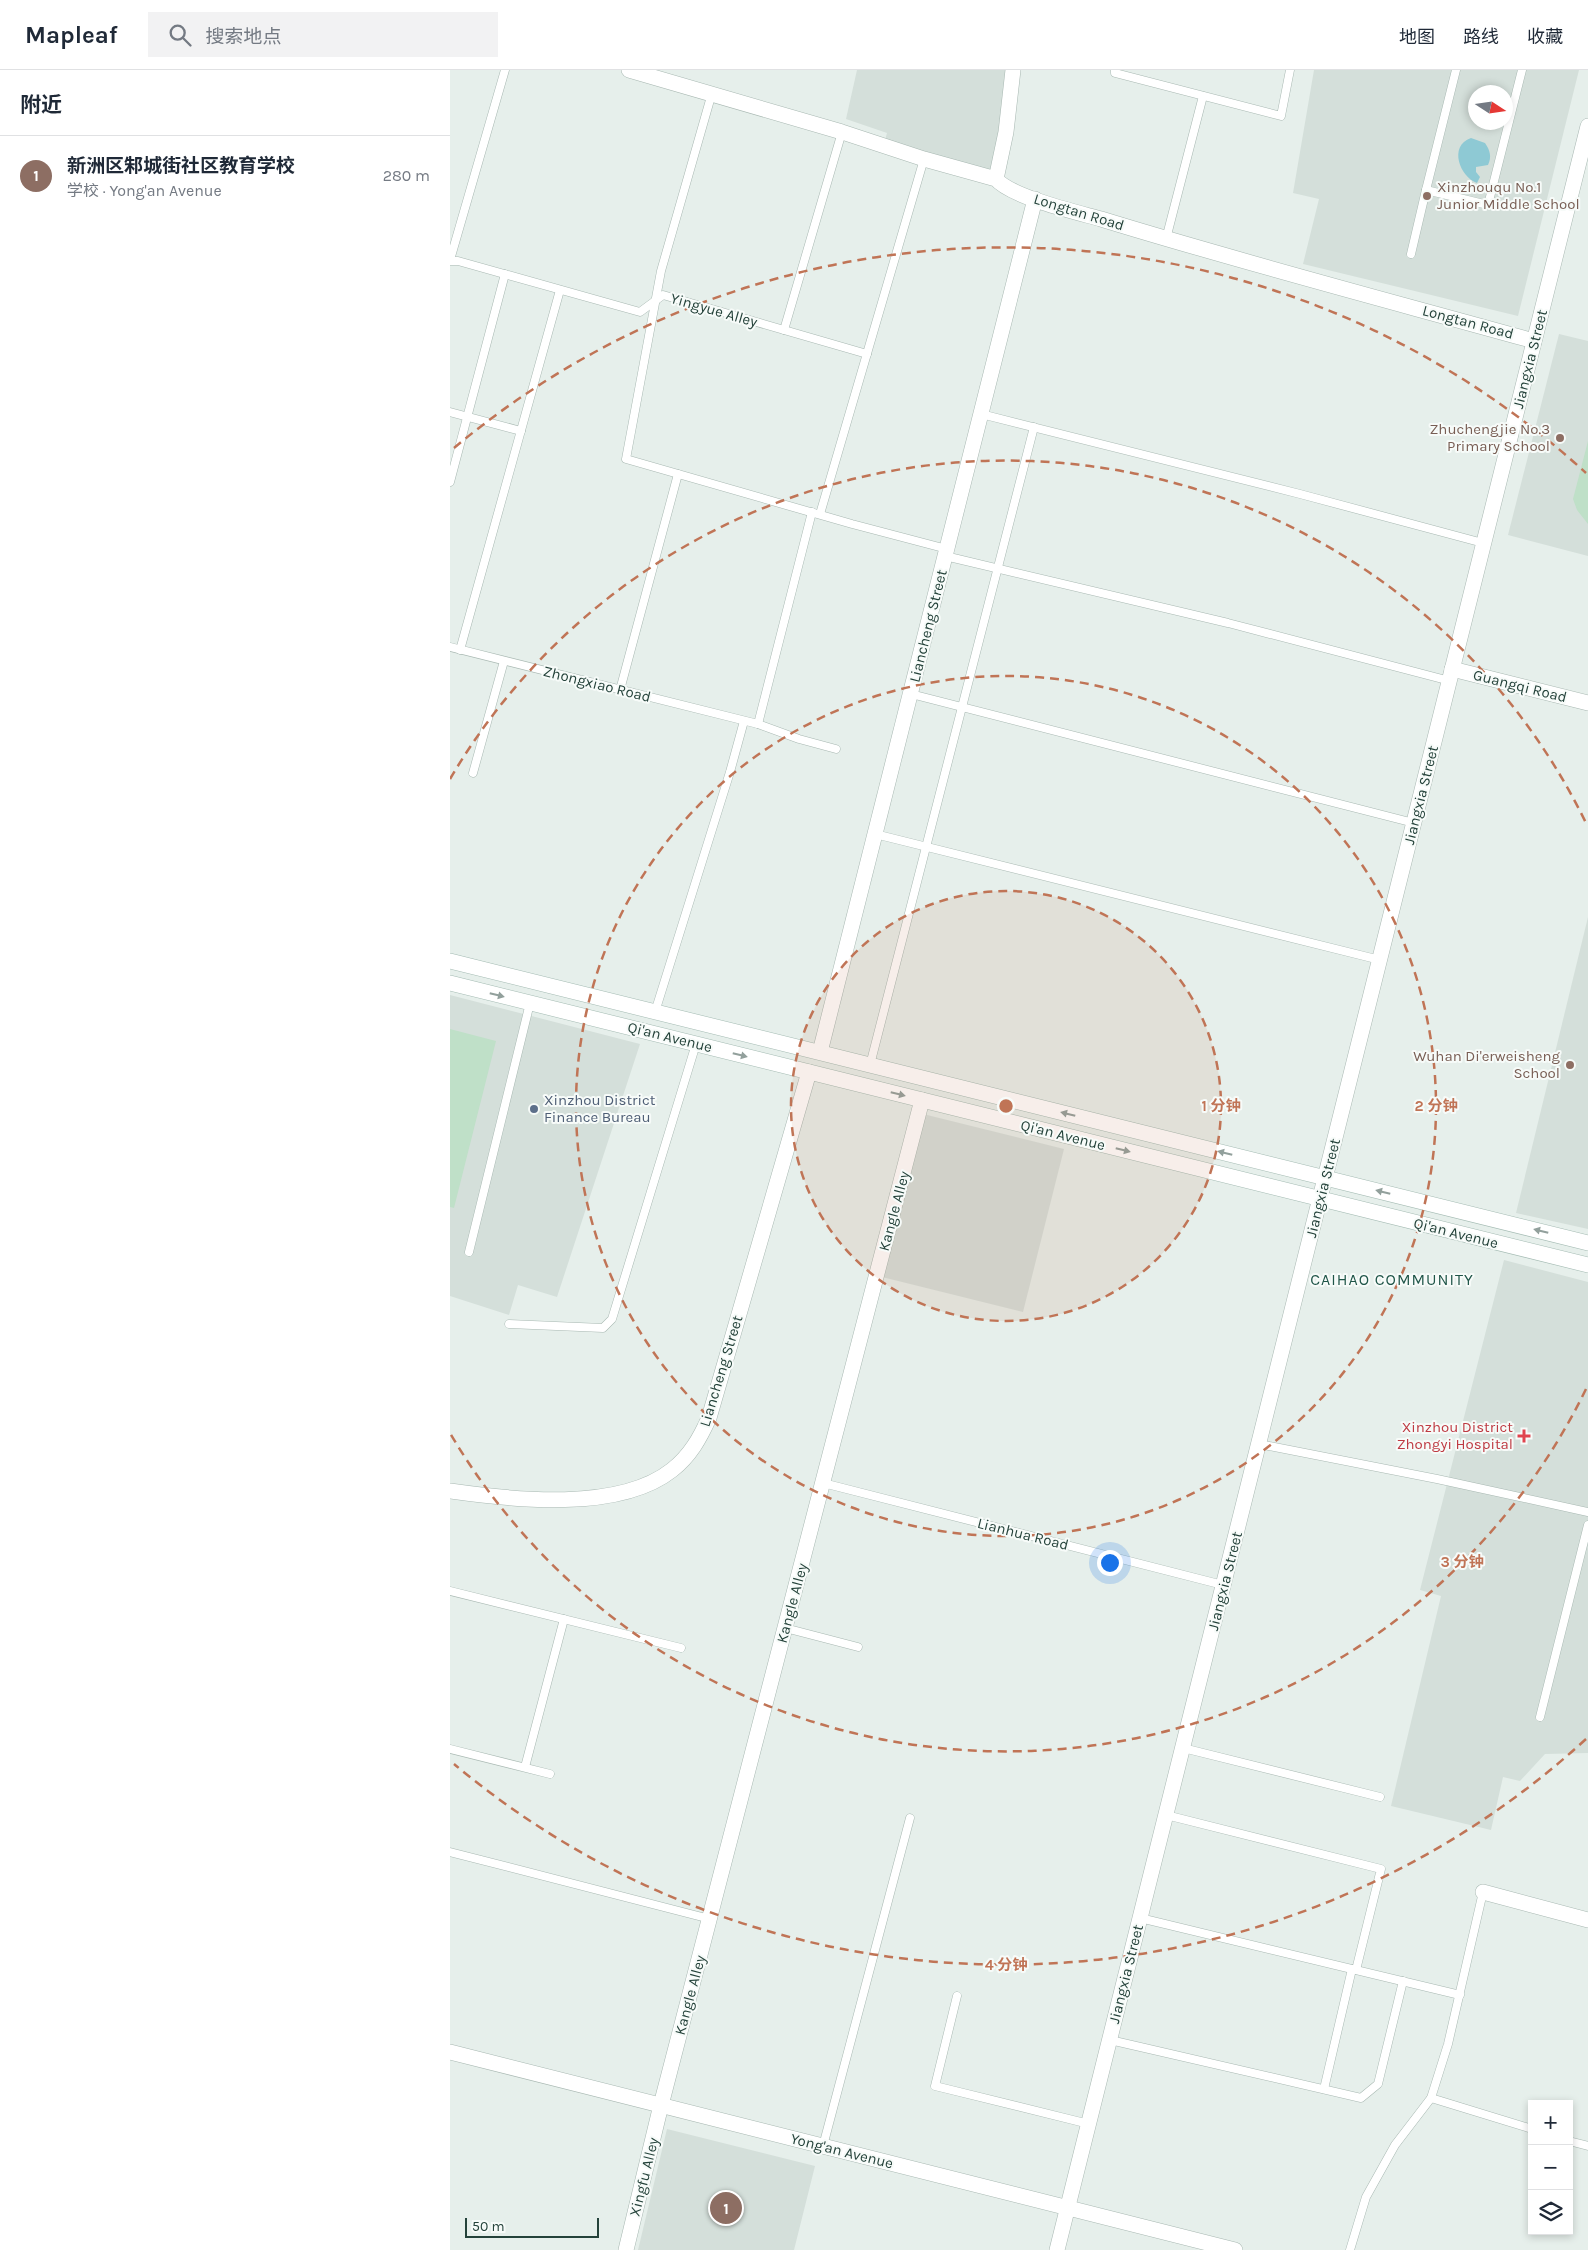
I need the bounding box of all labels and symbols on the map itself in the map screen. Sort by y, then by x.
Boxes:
north arrow [1468,85,1513,130]
place label: Xinzhouqu No.1 Junior Middle School [1437,178,1580,213]
street label: Longtan Road [1032,190,1126,234]
marker: Xinzhouqu No.1 Junior Middle School [1421,190,1433,202]
street label: Yingyue Alley [669,289,760,331]
street label: Longtan Road [1420,301,1516,343]
street label: Jiangxia Street [1509,307,1551,410]
place label: Zhuchengjie No.3 Primary School [1429,420,1550,455]
marker: Zhuchengjie No.3 Primary School [1554,432,1566,444]
street label: Liancheng Street [905,567,951,684]
street label: Zhongxiao Road [541,662,653,706]
street label: Guangqi Road [1471,666,1569,706]
street label: Jiangxia Street [1400,743,1442,846]
one-way arrow [490,991,505,999]
street label: Qi'an Avenue [626,1018,714,1056]
place label: Wuhan Di'erweisheng School [1413,1047,1561,1082]
one-way arrow [732,1051,747,1059]
marker: Wuhan Di'erweisheng School [1564,1059,1576,1071]
one-way arrow [890,1090,905,1098]
place label: Xinzhou District Finance Bureau [544,1091,656,1126]
centre of rings [997,1097,1015,1115]
text: 1 分钟 [1201,1097,1241,1115]
text: 2 分钟 [1415,1097,1457,1115]
marker: Xinzhou District Finance Bureau [528,1103,540,1115]
one-way arrow [1060,1110,1075,1118]
street label: Qi'an Avenue [1019,1116,1107,1154]
street label: Jiangxia Street [1302,1136,1344,1239]
one-way arrow [1116,1146,1131,1154]
one-way arrow [1218,1149,1233,1157]
street label: Kangle Alley [875,1169,913,1253]
one-way arrow [1375,1188,1390,1196]
street label: Qi'an Avenue [1412,1214,1500,1252]
one-way arrow [1533,1227,1548,1235]
district label: CAIHAO COMMUNITY [1310,1270,1474,1289]
street label: Liancheng Street [696,1313,747,1429]
place label: Xinzhou District Zhongyi Hospital [1397,1418,1513,1453]
marker: Xinzhou District Zhongyi Hospital [1517,1429,1531,1443]
street label: Lianhua Road [976,1514,1070,1554]
street label: Jiangxia Street [1204,1529,1246,1632]
your location [1097,1550,1123,1576]
text: 3 分钟 [1440,1553,1484,1571]
street label: Kangle Alley [773,1561,811,1645]
street label: Jiangxia Street [1105,1922,1147,2025]
street label: Kangle Alley [671,1953,709,2037]
text: 4 分钟 [985,1956,1027,1974]
street label: Yong'an Avenue [789,2130,895,2172]
street label: Xingfu Alley [625,2135,663,2219]
pin: 1 [710,2189,742,2227]
scale bar [465,2215,599,2238]

